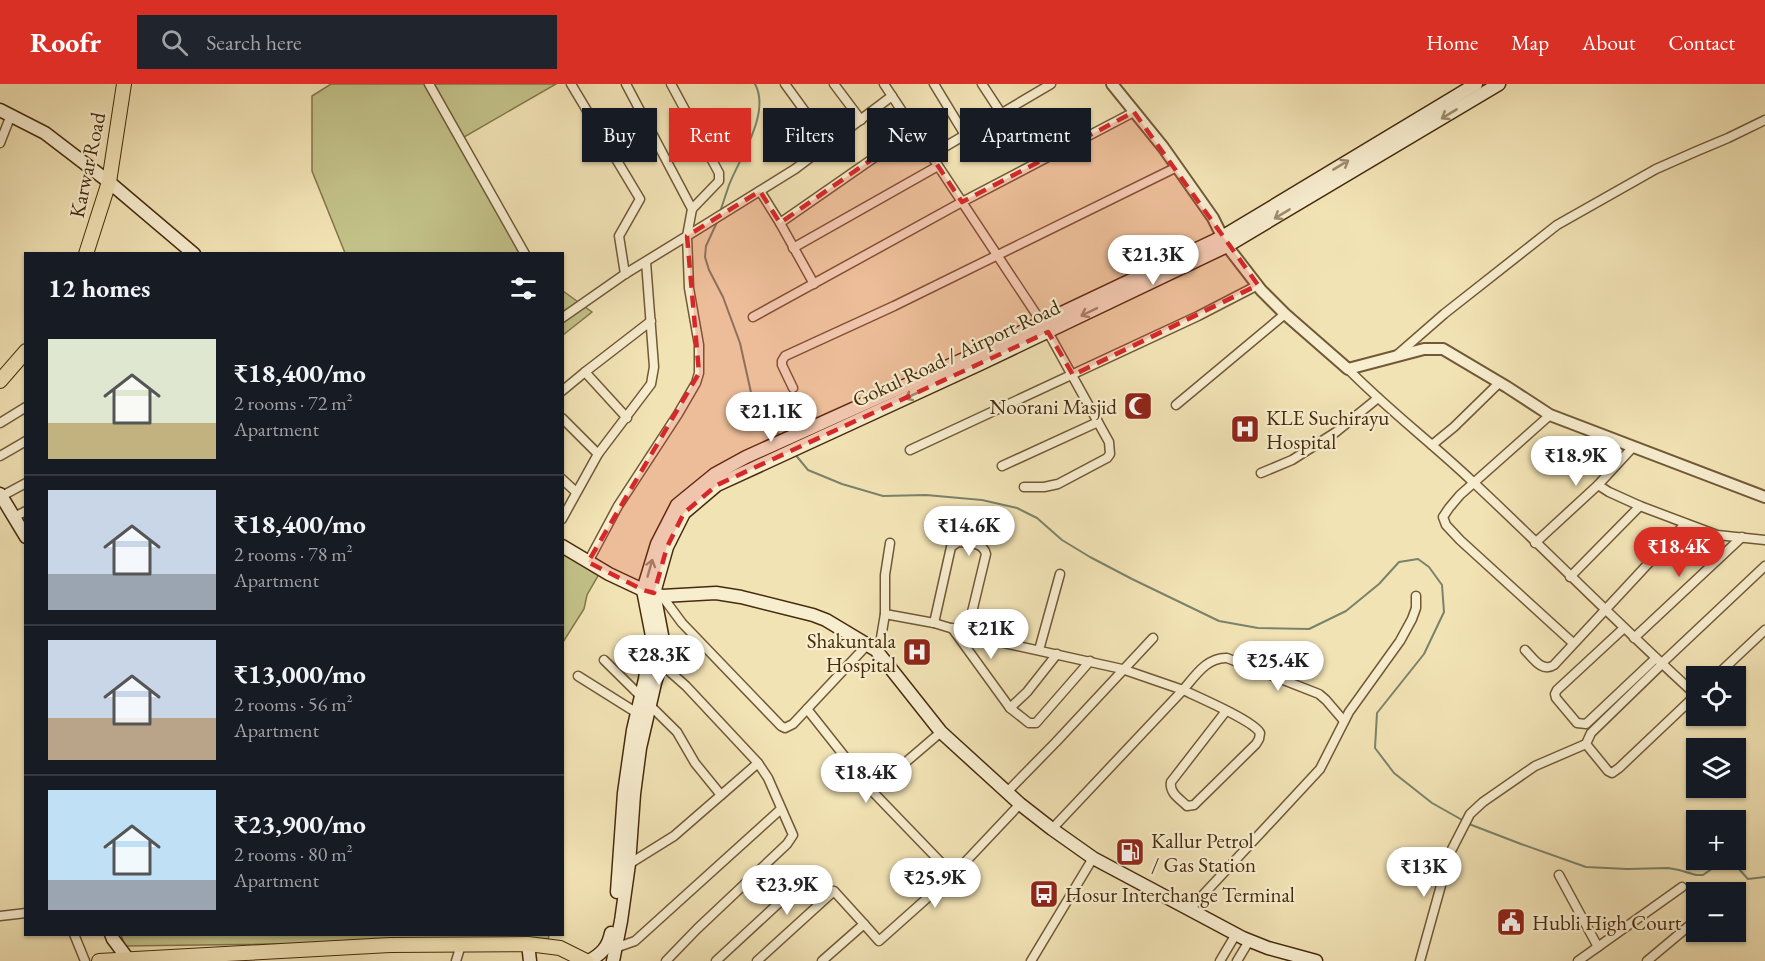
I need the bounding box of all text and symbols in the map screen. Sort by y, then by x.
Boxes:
search box [137,15,557,69]
text: Roofr [30,24,101,60]
icon: search [158,26,191,59]
text: Search here [206,28,302,57]
text: Home [1426,29,1478,56]
text: Map [1511,29,1549,56]
text: About [1582,29,1635,56]
text: Contact [1668,29,1735,56]
chip: Buy [582,108,657,162]
chip: Rent [669,108,751,162]
chip: Filters [763,108,855,162]
chip: New [867,108,948,162]
chip: Apartment [960,108,1091,162]
one-way arrow [1441,108,1458,120]
street label: Karwar Road [63,109,111,220]
one-way arrow [1332,159,1349,171]
one-way arrow [1274,209,1291,221]
pin: ₹21.3K [1104,235,1202,286]
text: ₹21.3K [1122,241,1184,267]
text: 12 homes [48,271,150,305]
icon: filters [507,272,540,305]
street label: Gokul Road / Airport Road [848,293,1064,413]
one-way arrow [1081,306,1099,318]
text: ₹18,400/mo [234,356,366,390]
icon: home [96,363,168,435]
one-way arrow [904,389,922,401]
text: 2 rooms · 72 m² [234,390,353,416]
mosque icon: Noorani Masjid [1122,390,1154,422]
pin: ₹21.1K [722,392,820,443]
place label: Noorani Masjid [990,393,1117,420]
text: ₹21.1K [740,398,802,424]
place label: KLE Suchirayu Hospital [1266,404,1389,455]
hospital icon: KLE Suchirayu Hospital [1229,413,1261,445]
text: Apartment [234,416,319,442]
pin: ₹18.9K [1527,436,1625,487]
text: ₹18.9K [1545,442,1607,468]
pin: ₹14.6K [920,506,1018,557]
text: ₹18,400/mo [234,507,366,541]
text: ₹14.6K [938,512,1000,538]
icon: home [96,514,168,586]
pin: ₹18.4K [1630,527,1728,578]
text: ₹18.4K [1648,533,1710,559]
text: 2 rooms · 78 m² [234,541,353,567]
one-way arrow [645,559,656,578]
text: Apartment [234,567,319,593]
pin: ₹21K [955,609,1027,660]
text: ₹21K [968,615,1014,641]
place label: Shakuntala Hospital [807,627,897,678]
pin: ₹28.3K [610,635,708,686]
hospital icon: Shakuntala Hospital [901,636,933,668]
text: ₹28.3K [628,641,690,667]
pin: ₹25.4K [1229,641,1327,692]
text: ₹25.4K [1247,647,1309,673]
text: ₹13,000/mo [234,657,366,691]
icon: home [96,664,168,736]
map controls [1686,666,1746,942]
button: locate [1686,666,1746,726]
text: 2 rooms · 56 m² [234,691,353,717]
text: Apartment [234,717,319,743]
button: layers [1686,738,1746,798]
pin: ₹18.4K [817,753,915,804]
text: ₹18.4K [835,759,897,785]
text: ₹23,900/mo [234,807,366,841]
button: + [1686,810,1746,870]
icon: home [96,814,168,886]
place label: Kallur Petrol / Gas Station [1151,827,1256,878]
fuel station icon: Kallur Petrol / Gas Station [1114,836,1146,868]
text: 2 rooms · 80 m² [234,841,353,867]
pin: ₹13K [1388,847,1460,898]
text: ₹13K [1401,853,1447,879]
pin: ₹25.9K [886,858,984,909]
text: ₹25.9K [904,864,966,890]
pin: ₹23.9K [738,865,836,916]
text: Apartment [234,867,319,893]
text: ₹23.9K [756,871,818,897]
bus stop icon: Hosur Interchange Terminal [1028,878,1060,910]
place label: Hosur Interchange Terminal [1065,881,1295,908]
button: − [1686,882,1746,942]
public building icon: Hubli High Court [1495,906,1527,938]
place label: Hubli High Court [1532,909,1682,936]

